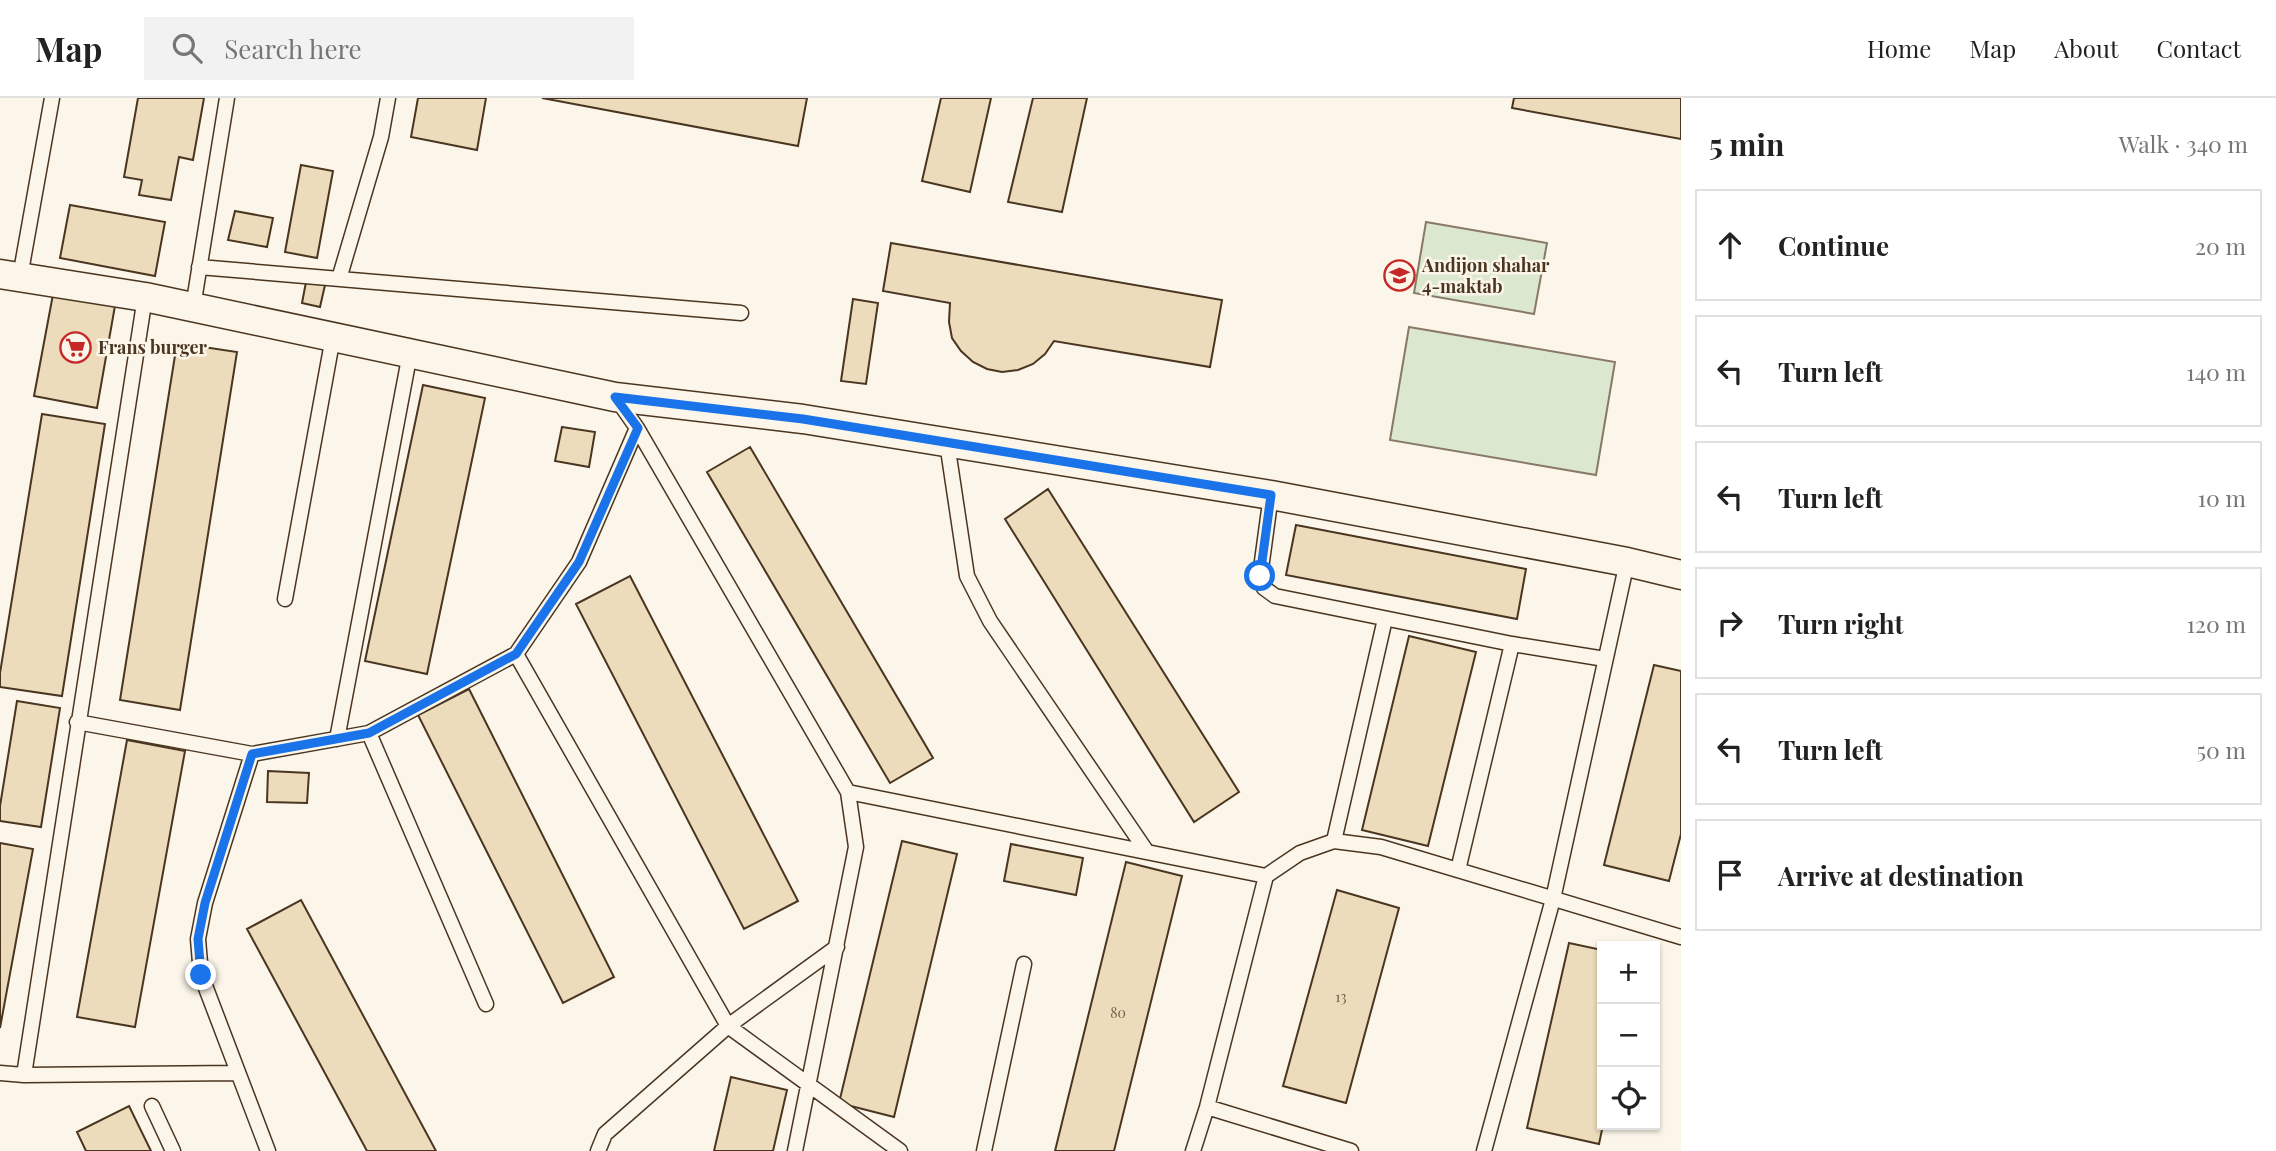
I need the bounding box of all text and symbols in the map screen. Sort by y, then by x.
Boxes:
search box [144,17,634,80]
text: Map [35,26,102,70]
icon: search [168,29,206,67]
text: Search here [224,31,362,66]
text: Home [1867,32,1931,64]
text: Map [1969,32,2016,64]
text: About [2054,32,2118,64]
text: Contact [2156,32,2241,64]
text: 5 min [1709,124,1784,164]
text: Walk · 340 m [2119,128,2248,159]
icon: ahead [1711,226,1749,264]
text: Continue [1778,228,1889,263]
text: 20 m [2195,230,2246,261]
place label: Andijon shahar 4-maktab [1421,253,1550,298]
school or university icon: Andijon shahar 4-maktab [1382,259,1416,293]
supermarket icon: Frans burger [58,331,92,365]
place label: Frans burger [98,335,207,359]
icon: left [1711,352,1749,390]
text: Turn left [1778,354,1883,389]
text: 140 m [2186,356,2246,387]
icon: left [1711,478,1749,516]
text: Turn left [1778,480,1883,515]
text: 10 m [2198,482,2246,513]
route start [1244,560,1275,591]
icon: right [1711,604,1749,642]
text: Turn right [1778,606,1904,641]
text: 120 m [2187,608,2246,639]
icon: left [1711,730,1749,768]
text: Turn left [1778,732,1883,767]
text: 50 m [2197,734,2246,765]
icon: arrive [1711,856,1749,894]
text: Arrive at destination [1778,858,2024,893]
map controls [1597,941,1660,1130]
button: + [1597,941,1660,1004]
route end [185,959,216,990]
house number: 13 [1335,987,1347,1006]
house number: 80 [1110,1003,1126,1022]
button: − [1597,1004,1660,1067]
button: locate [1597,1067,1660,1130]

